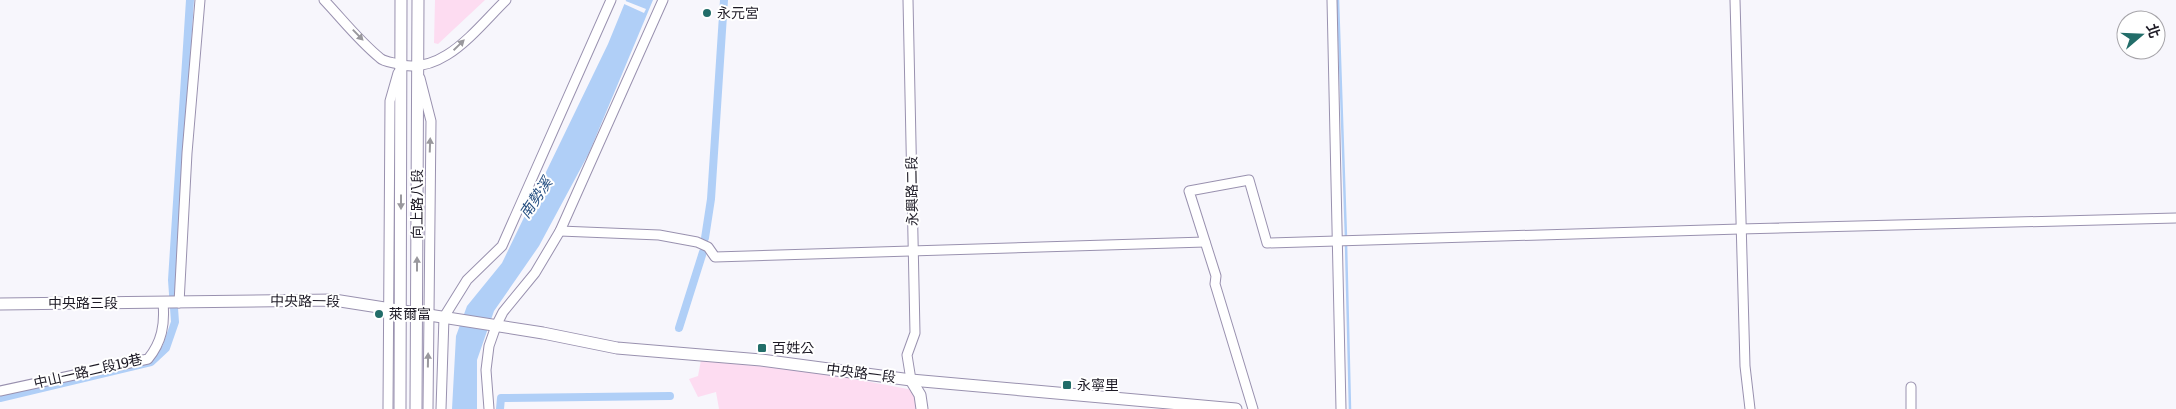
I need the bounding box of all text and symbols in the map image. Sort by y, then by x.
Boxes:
place label: 永元宮 [717,2,759,22]
marker: 永元宮 [701,7,713,19]
north arrow [2116,10,2166,60]
text: 北 [2143,21,2166,40]
one-way arrow [352,29,364,41]
one-way arrow [453,40,465,52]
one-way arrow [427,137,435,153]
street label: 永興路二段 [900,156,922,226]
street label: 向上路八段 [406,169,426,239]
water label: 南勢溪 [513,170,558,222]
one-way arrow [397,194,405,210]
one-way arrow [413,256,421,272]
street label: 中央路一段 [270,289,340,311]
street label: 中央路三段 [48,292,118,312]
place label: 萊爾富 [389,303,431,323]
marker: 萊爾富 [373,308,385,320]
place label: 百姓公 [772,337,814,357]
marker: 百姓公 [756,342,768,354]
street label: 中山一路二段19巷 [31,348,144,392]
one-way arrow [424,352,432,368]
street label: 中央路一段 [825,358,897,386]
place label: 永寧里 [1077,374,1119,394]
marker: 永寧里 [1061,379,1073,391]

